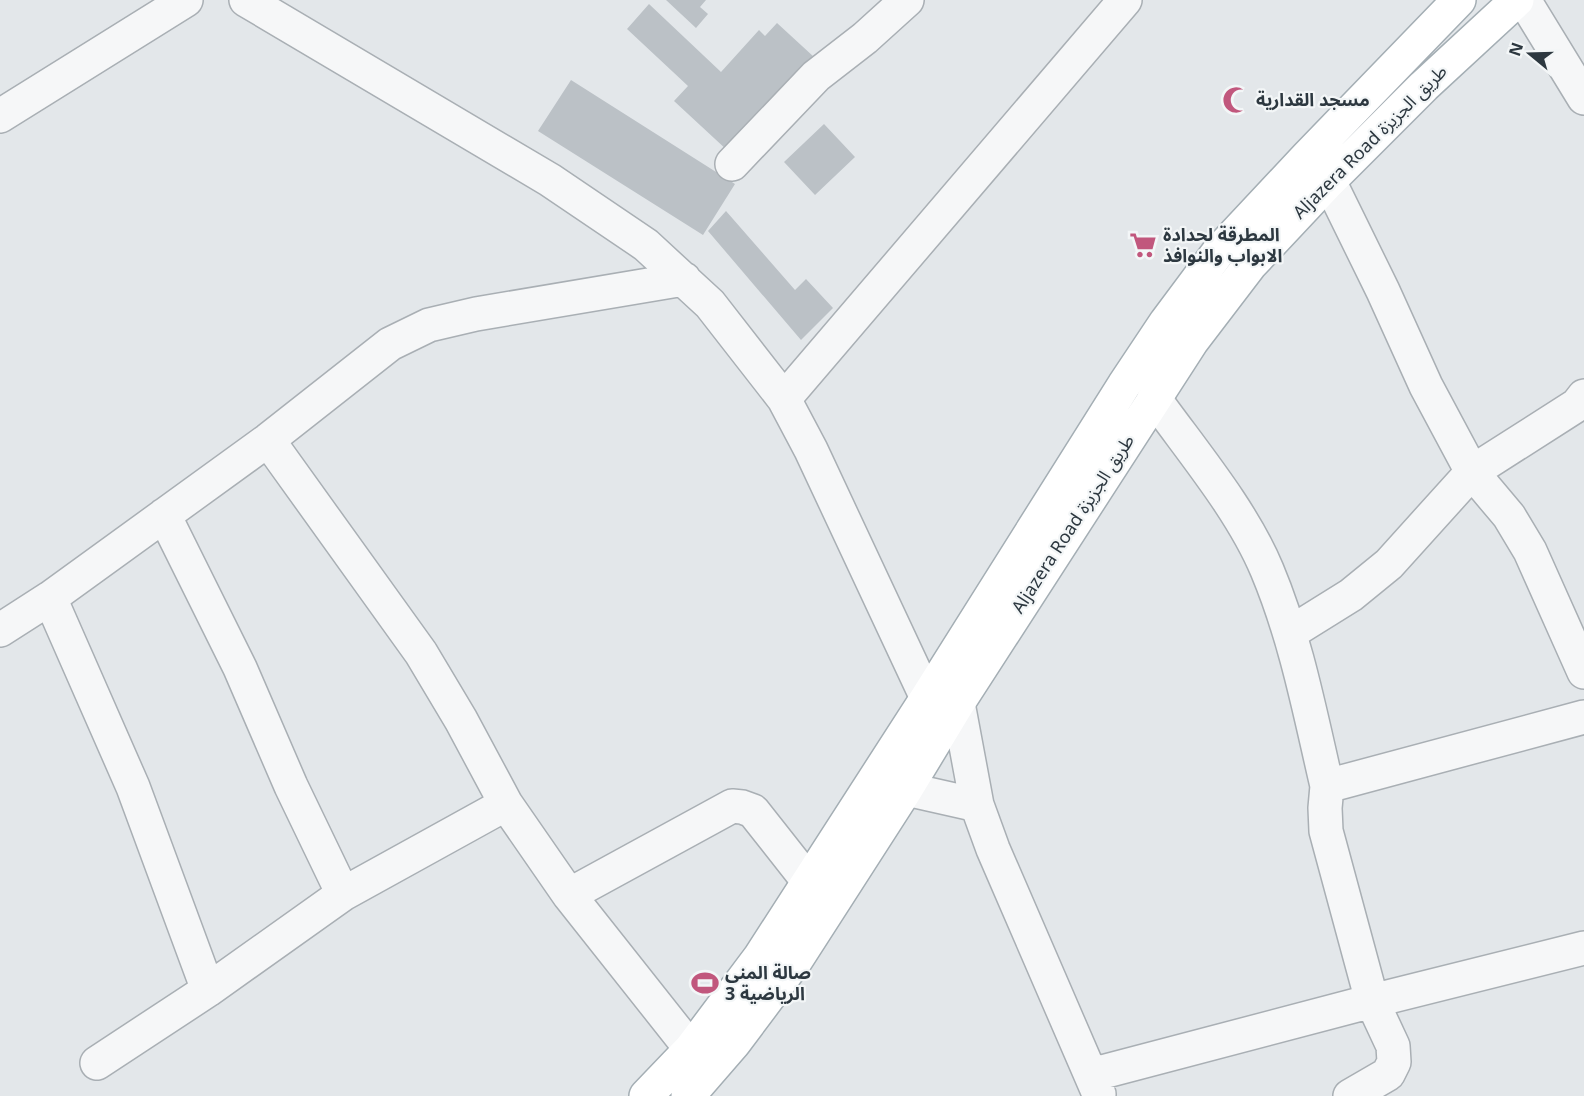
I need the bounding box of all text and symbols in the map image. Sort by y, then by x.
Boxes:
north arrow [1500,24,1560,84]
text: N [1503,39,1528,59]
street label: Aljazera Road طريق الجزيزة [1287,59,1452,224]
mosque icon: مسجد القدارية [1221,85,1251,115]
place label: مسجد القدارية [1256,87,1370,111]
place label: المطرقة لحدادة الابواب والنوافذ [1163,222,1282,267]
supermarket icon: المطرقة لحدادة الابواب والنوافذ [1128,230,1158,260]
street label: Aljazera Road طريق الجزيزة [1005,429,1139,618]
place label: صالة المنى الرياضية 3 [725,960,811,1005]
sports icon: صالة المنى الرياضية 3 [690,968,720,998]

